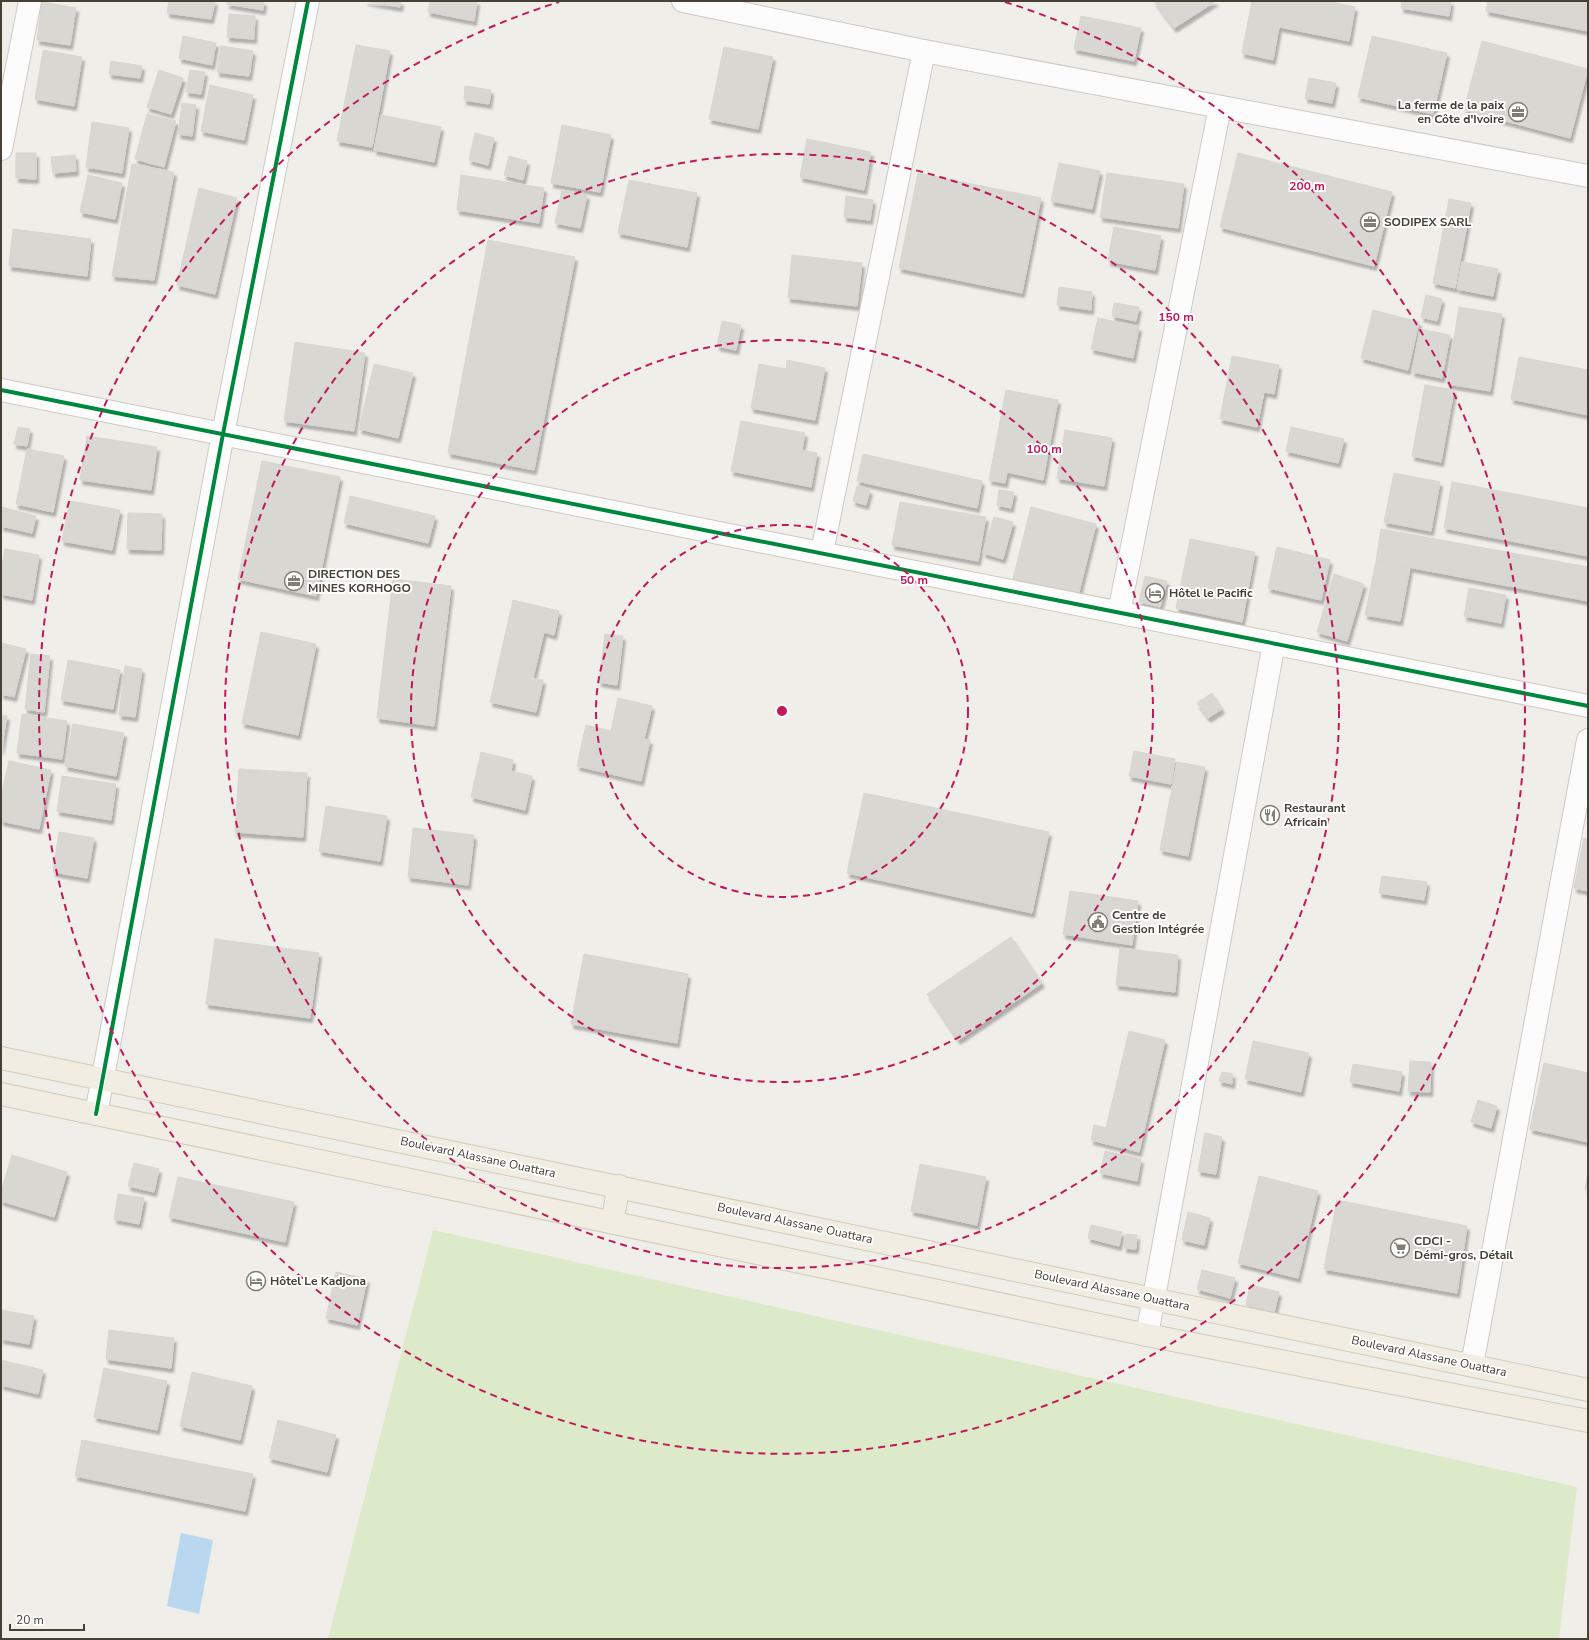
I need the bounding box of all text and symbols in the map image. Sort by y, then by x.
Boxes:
place label: La ferme de la paix en Côte d'Ivoire [1398,97,1504,127]
office icon: La ferme de la paix en Côte d'Ivoire [1507,101,1529,123]
text: 200 m [1289,178,1325,194]
office icon: SODIPEX SARL [1359,211,1381,233]
place label: SODIPEX SARL [1384,214,1471,230]
text: 150 m [1158,309,1194,325]
text: 100 m [1026,441,1062,457]
place label: DIRECTION DES MINES KORHOGO [308,566,411,596]
office icon: DIRECTION DES MINES KORHOGO [283,570,305,592]
text: 50 m [900,572,928,588]
hotel icon: Hôtel le Pacific [1144,582,1166,604]
place label: Hôtel le Pacific [1169,585,1253,601]
centre of rings [775,704,789,718]
place label: Restaurant Africain [1284,800,1346,830]
restaurant icon: Restaurant Africain [1259,804,1281,826]
place label: Centre de Gestion Intégrée [1112,907,1205,937]
public building icon: Centre de Gestion Intégrée [1087,911,1109,933]
street label: Boulevard Alassane Ouattara [399,1133,557,1181]
street label: Boulevard Alassane Ouattara [716,1199,874,1247]
place label: CDCI - Démi-gros, Détail [1414,1233,1513,1263]
supermarket icon: CDCI - Démi-gros, Détail [1389,1237,1411,1259]
street label: Boulevard Alassane Ouattara [1033,1266,1191,1314]
hotel icon: Hôtel Le Kadjona [245,1270,267,1292]
place label: Hôtel Le Kadjona [270,1273,366,1289]
street label: Boulevard Alassane Ouattara [1350,1332,1508,1380]
scale bar [10,1606,84,1632]
text: 20 m [16,1612,44,1628]

